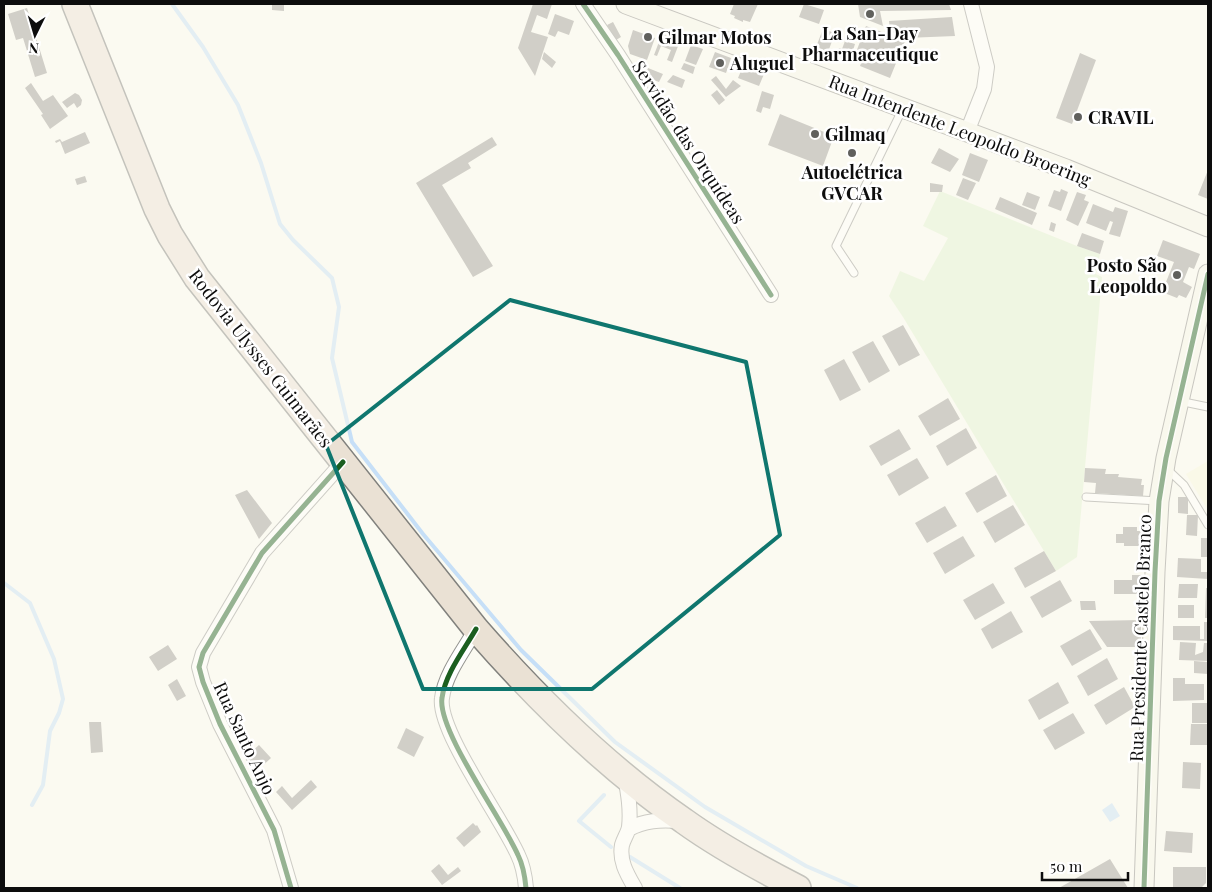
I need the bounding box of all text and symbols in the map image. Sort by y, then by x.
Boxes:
marker: La San-Day Pharmaceutique [864,8,876,20]
north arrow [10,10,60,60]
place label: La San-Day Pharmaceutique [801,21,939,66]
place label: Gilmar Motos [658,25,772,49]
marker: Gilmar Motos [642,31,654,43]
text: N [28,39,40,58]
place label: Aluguel [729,51,794,75]
street label: Servidão das Orquídeas [627,56,751,228]
marker: Aluguel [714,57,726,69]
street label: Rua Intendente Leopoldo Broering [825,69,1095,191]
place label: CRAVIL [1088,105,1154,129]
marker: CRAVIL [1072,111,1084,123]
place label: Gilmaq [825,122,886,146]
marker: Gilmaq [809,128,821,140]
marker: Autoelétrica GVCAR [846,147,858,159]
place label: Autoelétrica GVCAR [800,160,903,205]
place label: Posto São Leopoldo [1087,253,1167,298]
street label: Rodovia Ulysses Guimarães [184,264,338,452]
marker: Posto São Leopoldo [1171,269,1183,281]
street label: Rua Presidente Castelo Branco [1124,514,1156,762]
street label: Rua Santo Anjo [208,678,282,798]
scale bar [1042,850,1128,882]
text: 50 m [1050,856,1083,876]

